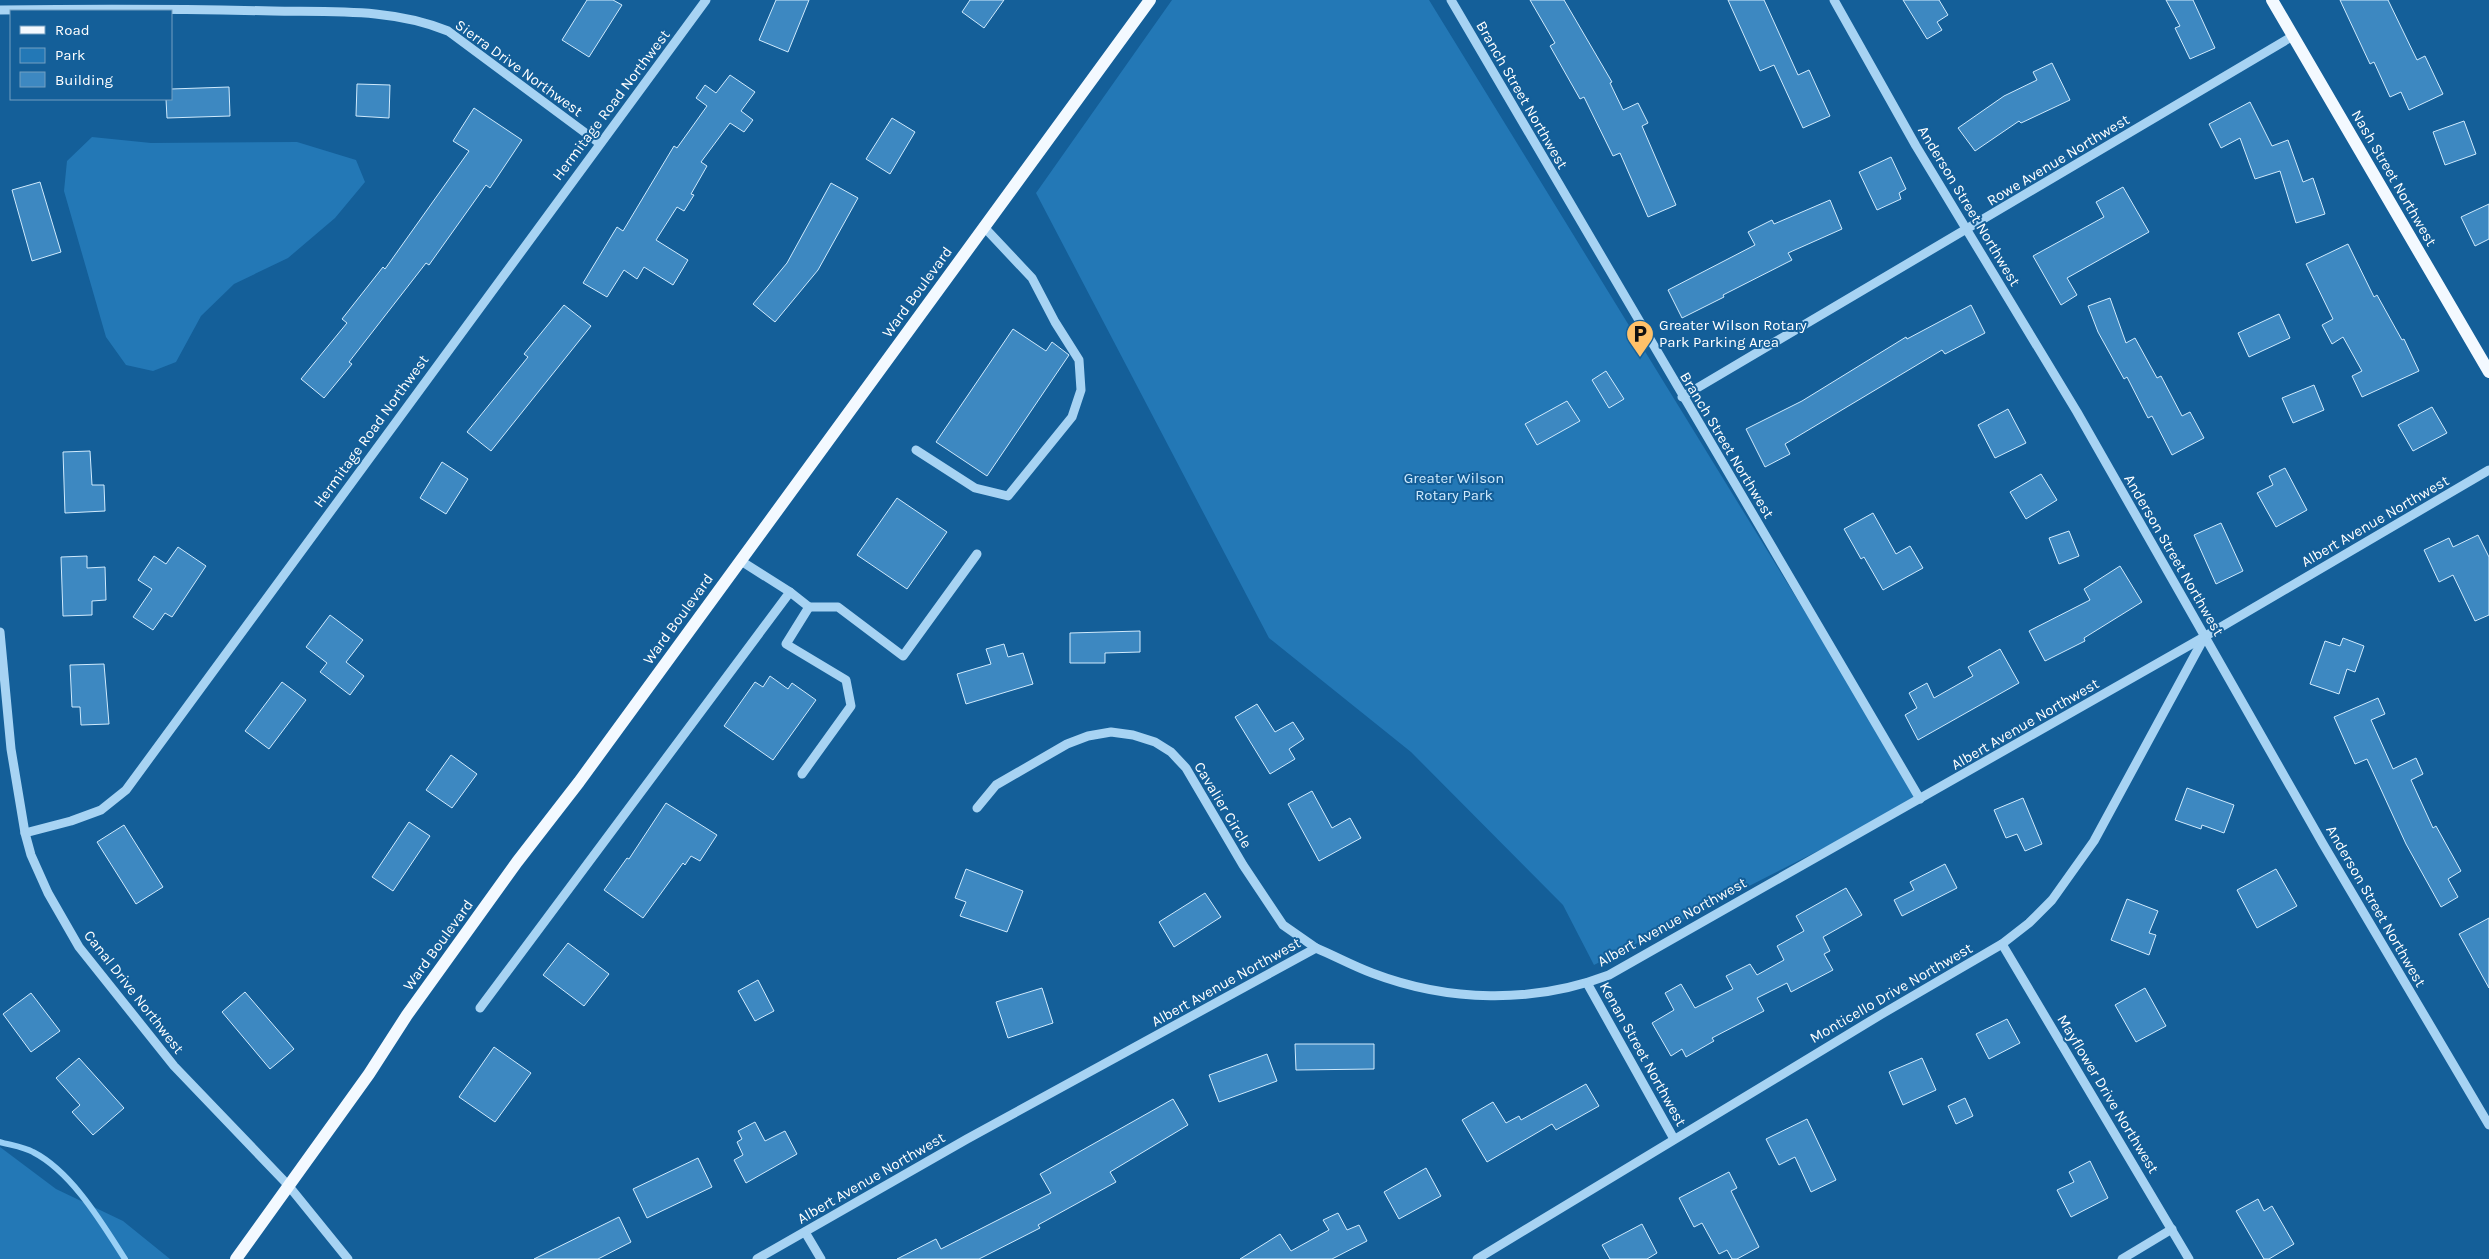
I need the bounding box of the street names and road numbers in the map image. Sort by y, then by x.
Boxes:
street label: Sierra Drive Northwest [452,16,587,121]
street label: Branch Street Northwest [1472,18,1572,172]
street label: Hermitage Road Northwest [548,26,674,184]
street label: Nash Street Northwest [2348,107,2441,250]
street label: Rowe Avenue Northwest [1983,110,2133,210]
street label: Anderson Street Northwest [1914,123,2024,290]
street label: Ward Boulevard [878,243,956,341]
street label: Hermitage Road Northwest [310,351,433,511]
street label: Branch Street Northwest [1676,368,1778,522]
street label: Anderson Street Northwest [2120,471,2228,639]
street label: Albert Avenue Northwest [2298,471,2452,571]
street label: Ward Boulevard [639,570,717,668]
street label: Albert Avenue Northwest [1948,674,2102,774]
street label: Cavalier Circle [1190,759,1256,851]
street label: Anderson Street Northwest [2322,822,2430,990]
street label: Albert Avenue Northwest [1594,873,1750,971]
street label: Ward Boulevard [399,896,477,994]
street label: Canal Drive Northwest [80,927,188,1058]
street label: Albert Avenue Northwest [1148,933,1304,1031]
street label: Monticello Drive Northwest [1806,939,1976,1047]
street label: Kenan Street Northwest [1596,979,1690,1130]
street label: Mayflower Drive Northwest [2053,1011,2163,1177]
street label: Albert Avenue Northwest [794,1128,948,1228]

